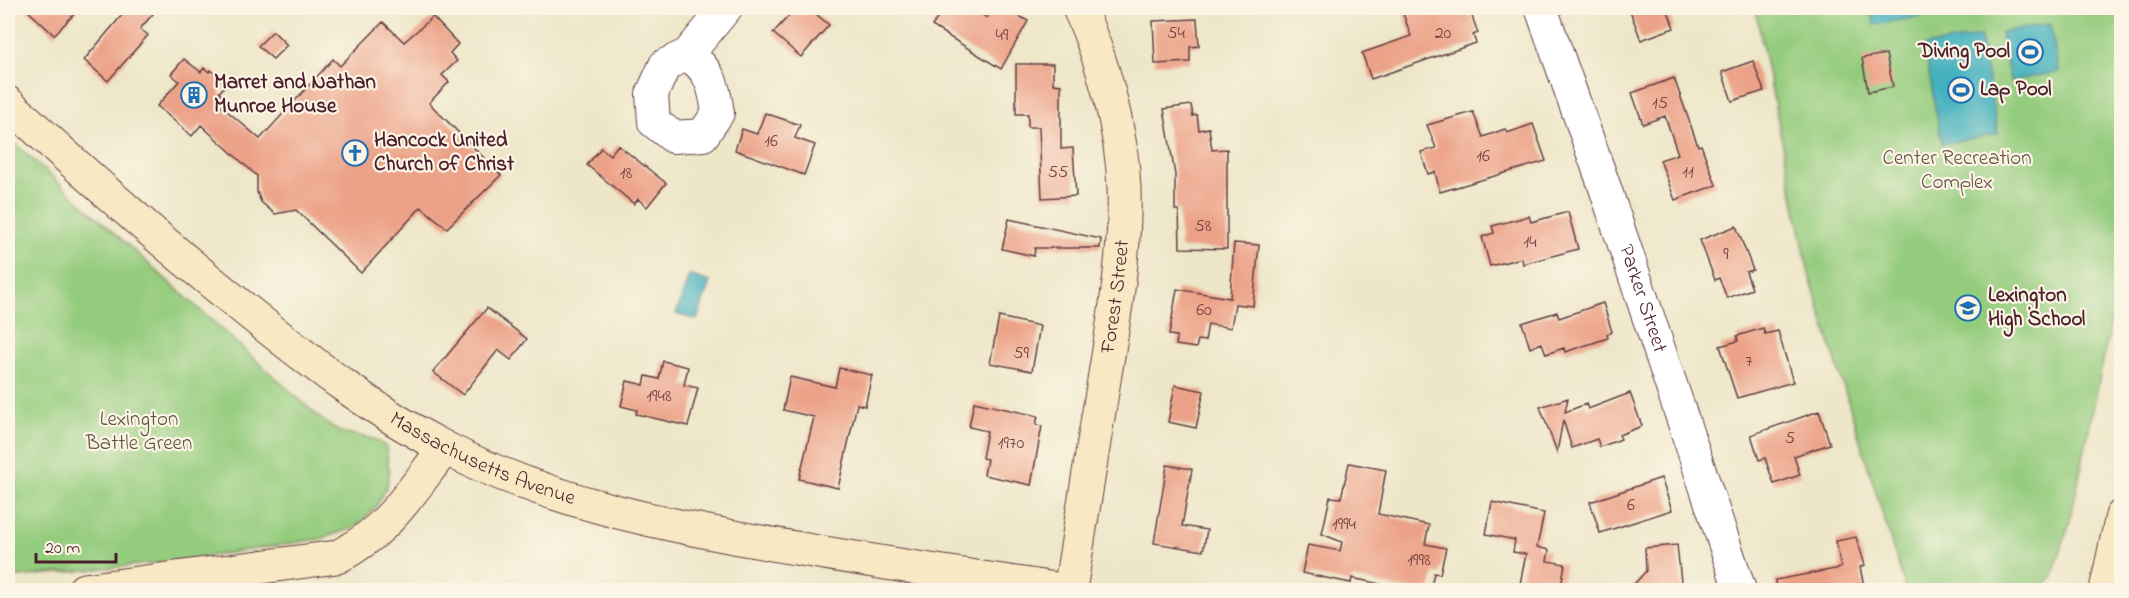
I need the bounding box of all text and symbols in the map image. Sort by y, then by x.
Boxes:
house number: 54 [1167,21,1185,47]
house number: 20 [1435,21,1452,47]
house number: 49 [996,23,1009,49]
place label: Diving Pool [1917,37,2010,69]
sports icon: Diving Pool [2015,37,2045,67]
place label: Marret and Nathan Munroe House [214,68,376,122]
sports icon: Lap Pool [1946,75,1976,105]
place label: Lap Pool [1980,75,2052,105]
building icon: Marret and Nathan Munroe House [179,80,209,110]
house number: 15 [1652,91,1668,117]
place label: Hancock United Church of Christ [374,126,515,180]
house number: 16 [764,129,778,155]
church icon: Hancock United Church of Christ [340,138,370,168]
house number: 16 [1476,144,1490,170]
park label: Center Recreation Complex [1882,144,2032,198]
house number: 55 [1048,160,1068,186]
house number: 11 [1682,160,1694,186]
house number: 18 [620,161,632,187]
house number: 58 [1194,214,1212,240]
house number: 14 [1523,230,1537,256]
street label: Forest Street [1093,239,1138,357]
street label: Parker Street [1610,241,1674,357]
house number: 9 [1723,242,1729,268]
place label: Lexington High School [1988,281,2086,337]
school or university icon: Lexington High School [1953,293,1983,323]
house number: 60 [1196,298,1212,324]
house number: 59 [1013,341,1029,367]
house number: 7 [1745,349,1753,375]
house number: 1948 [646,384,672,410]
park label: Lexington Battle Green [85,405,192,459]
street label: Massachusetts Avenue [384,405,579,514]
house number: 5 [1785,426,1795,452]
house number: 1970 [998,431,1024,457]
house number: 6 [1627,493,1635,519]
house number: 1994 [1332,512,1357,538]
scale bar [36,526,116,564]
text: 20 m [45,536,80,562]
house number: 1998 [1407,548,1431,574]

